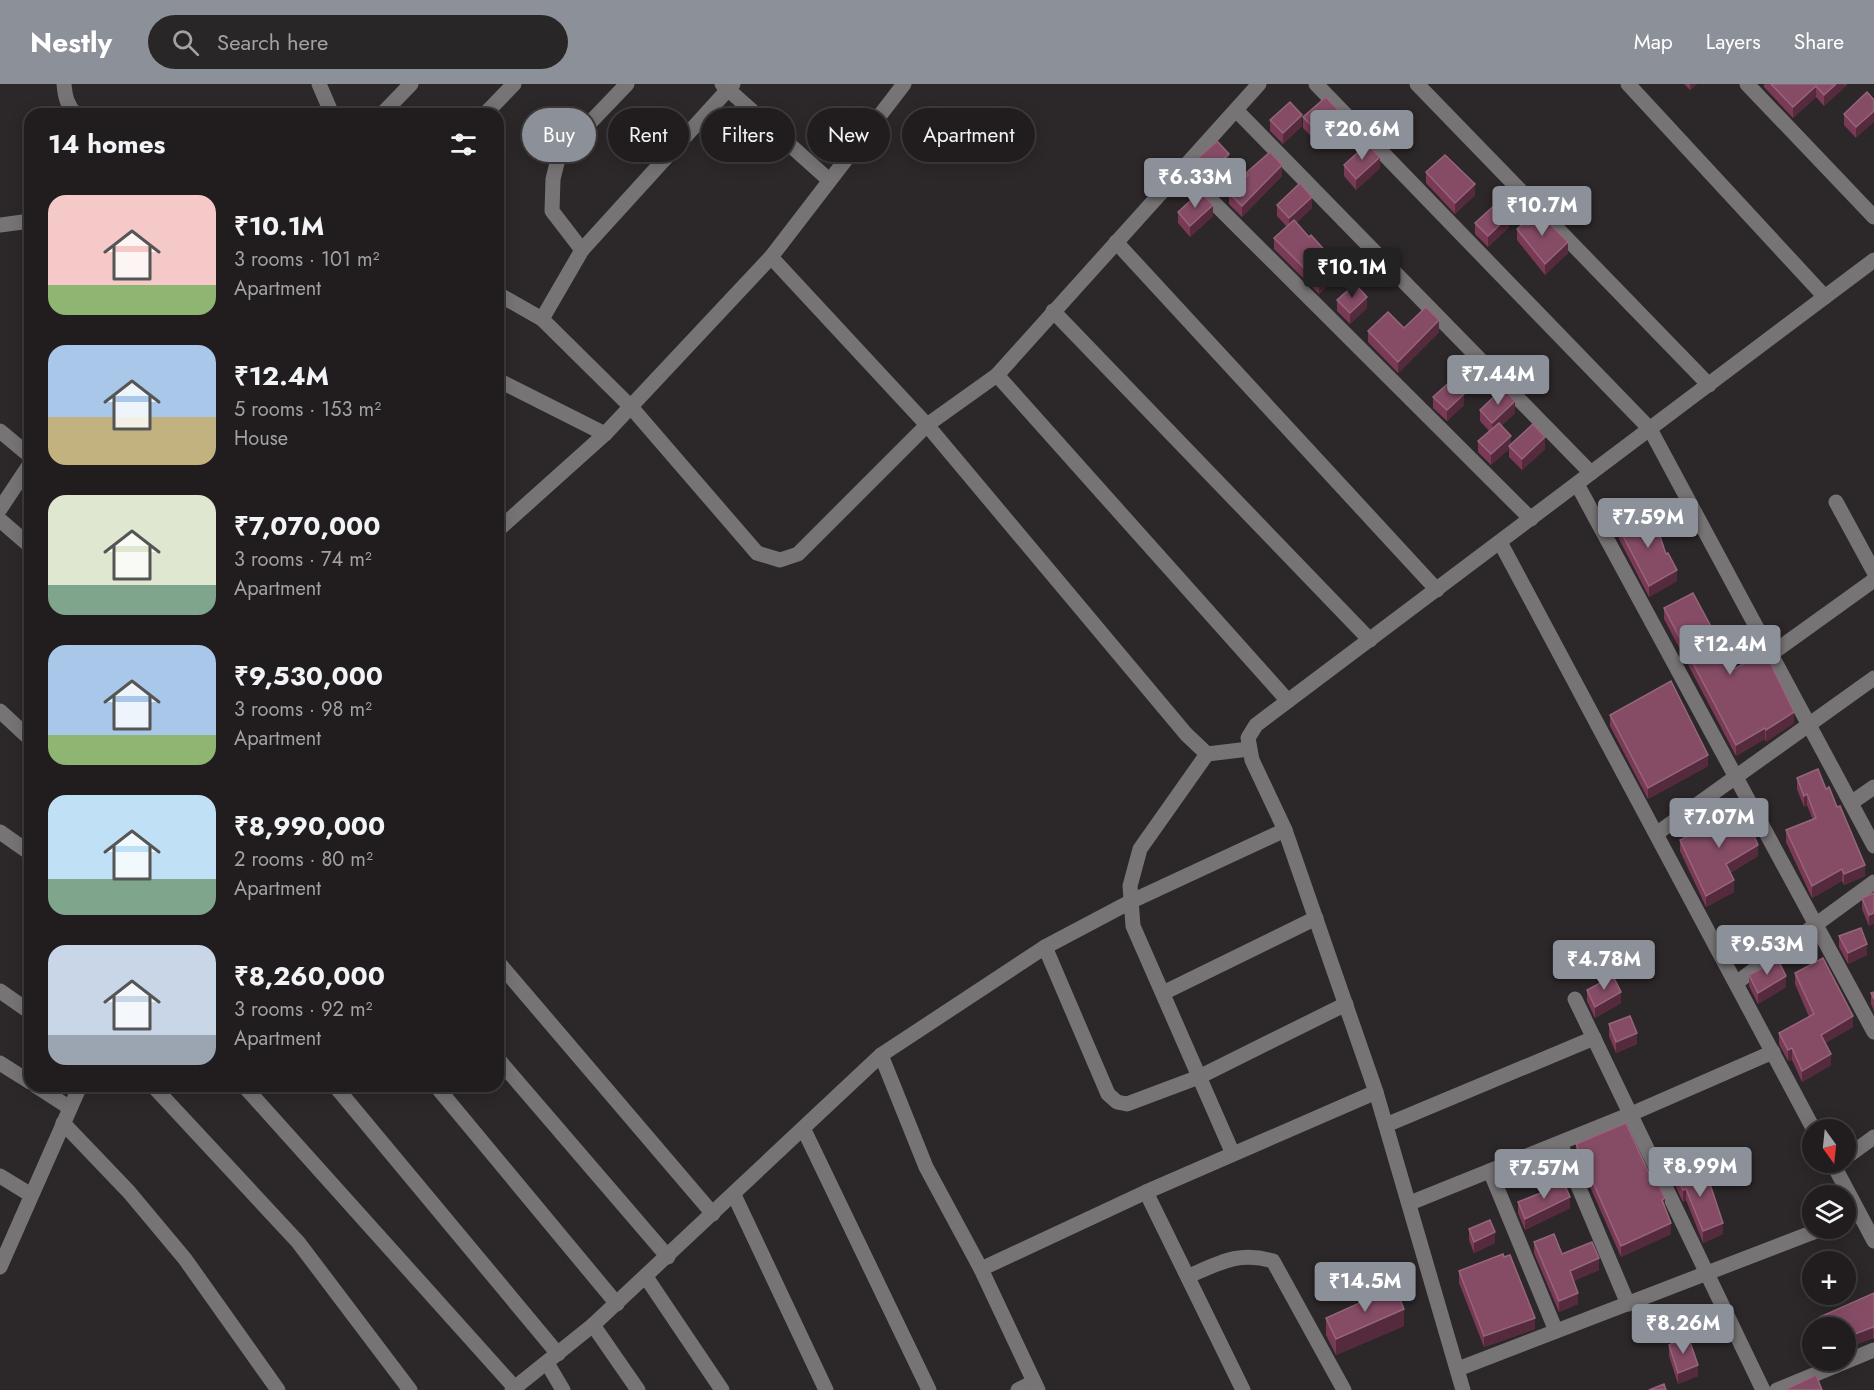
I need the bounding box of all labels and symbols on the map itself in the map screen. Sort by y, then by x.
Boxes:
pin: ₹20.6M [1313,110,1411,161]
pin: ₹6.33M [1146,158,1244,209]
pin: ₹10.7M [1493,186,1591,237]
pin: ₹10.1M [1303,248,1401,299]
pin: ₹7.44M [1449,355,1547,406]
pin: ₹7.59M [1599,498,1697,549]
pin: ₹12.4M [1681,625,1779,676]
pin: ₹7.07M [1670,798,1768,849]
pin: ₹9.53M [1718,925,1816,976]
pin: ₹4.78M [1555,940,1653,991]
north arrow [1802,1119,1856,1173]
pin: ₹8.99M [1651,1147,1749,1198]
pin: ₹7.57M [1495,1149,1593,1200]
pin: ₹14.5M [1316,1262,1414,1313]
pin: ₹8.26M [1634,1304,1732,1355]

